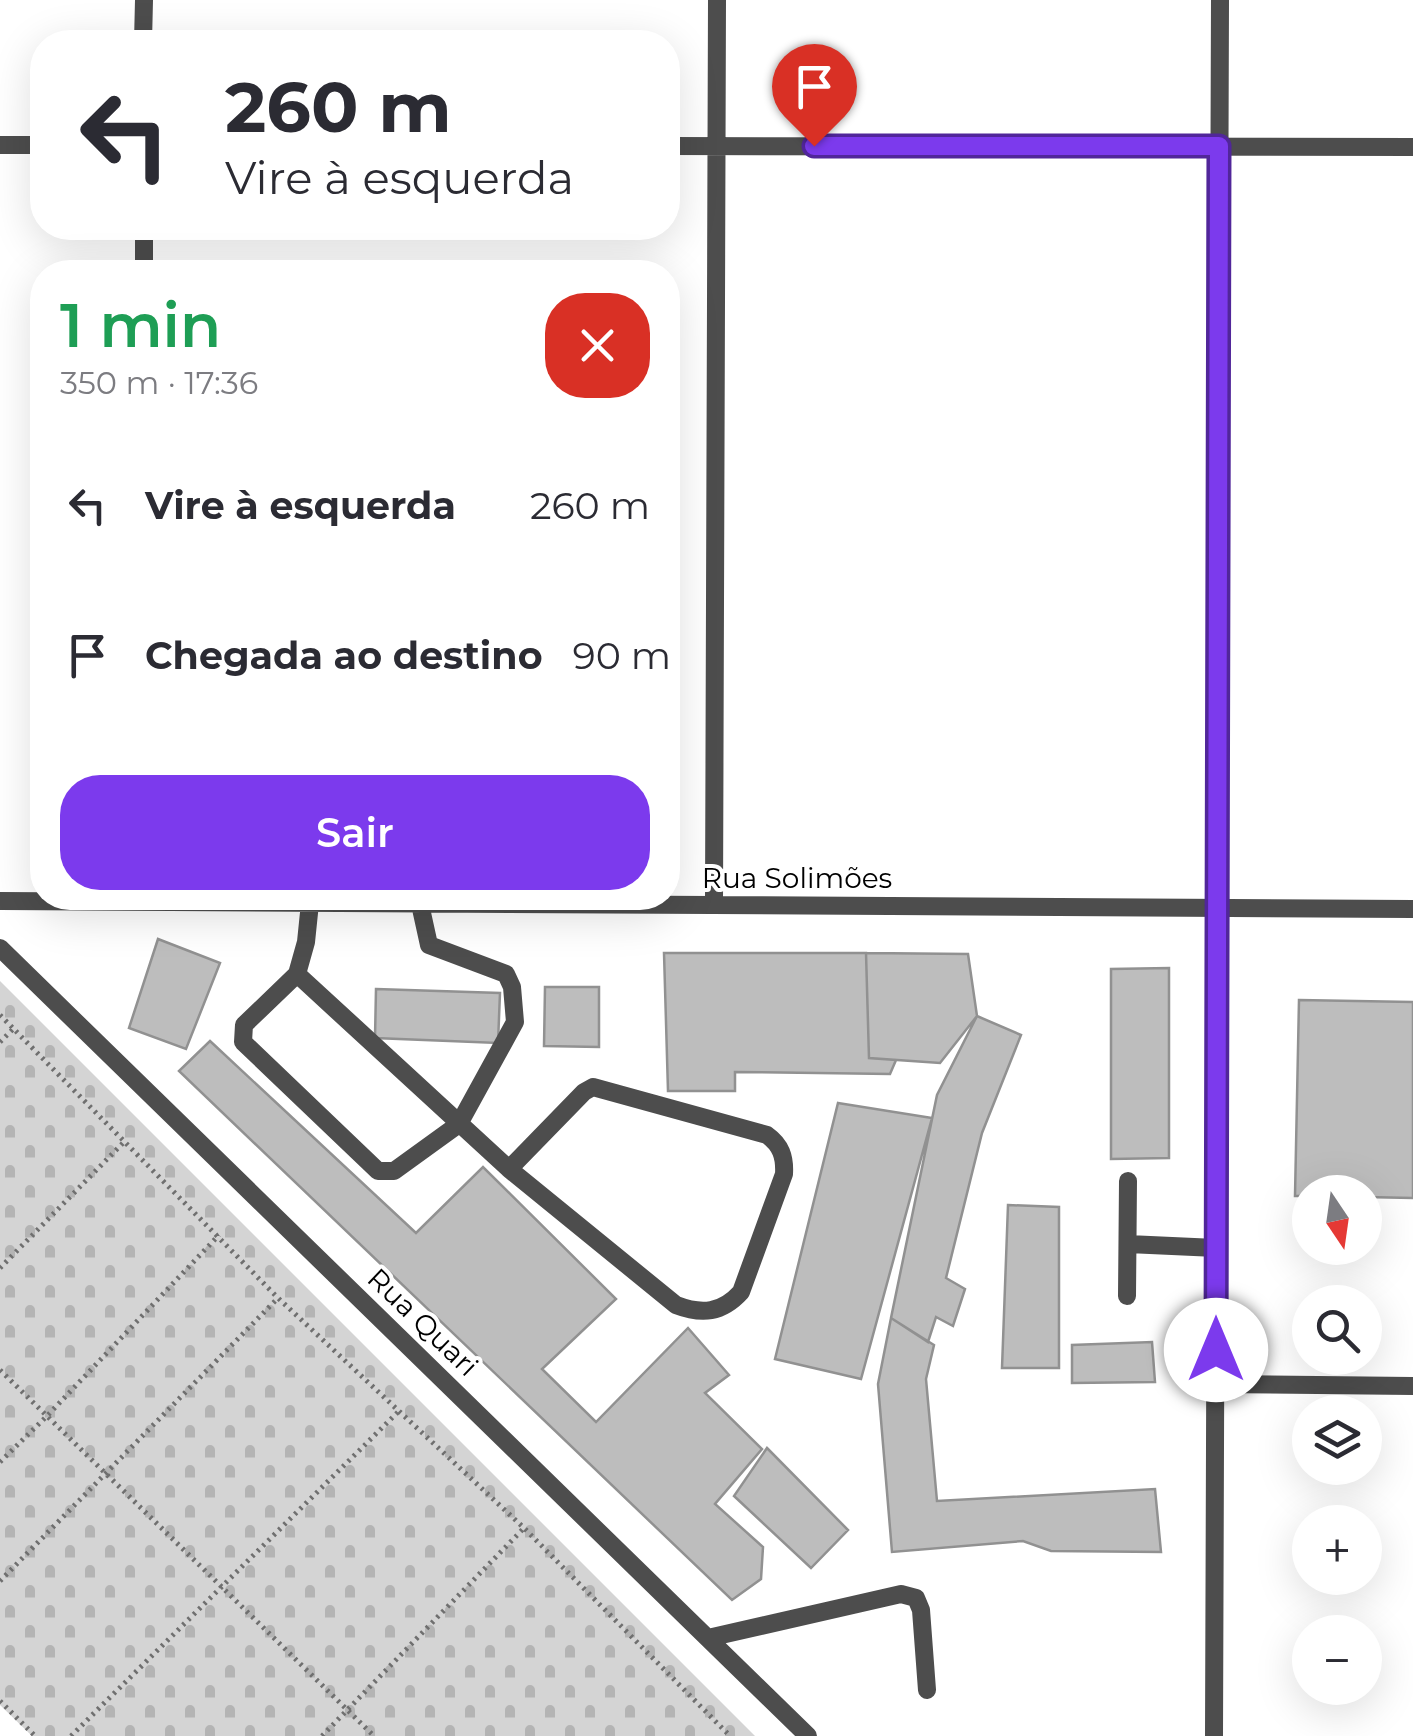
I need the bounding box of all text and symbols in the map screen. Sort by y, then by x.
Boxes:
pin [772,44,857,147]
icon: arrive [787,59,842,114]
text: 260 m [225,64,452,150]
icon: left [60,70,190,200]
text: Vire à esquerda [225,150,574,205]
text: 1 min [60,289,221,362]
button: close [545,293,650,398]
text: 350 m · 17:36 [60,363,258,402]
icon: left [60,478,115,533]
text: Vire à esquerda [145,482,456,529]
text: 260 m [530,482,650,529]
icon: arrive [60,628,115,683]
text: Chegada ao destino [145,632,543,679]
text: 90 m [573,632,671,679]
button: Sair [60,775,650,890]
street label: Rua Solimões [702,861,892,895]
north arrow [1292,1175,1382,1265]
map controls [1292,1175,1382,1705]
street label: Rua Quari [361,1261,485,1383]
button: search [1292,1285,1382,1375]
position arrow [1164,1298,1268,1402]
button: layers [1292,1395,1382,1485]
button: + [1292,1505,1382,1595]
button: − [1292,1615,1382,1705]

